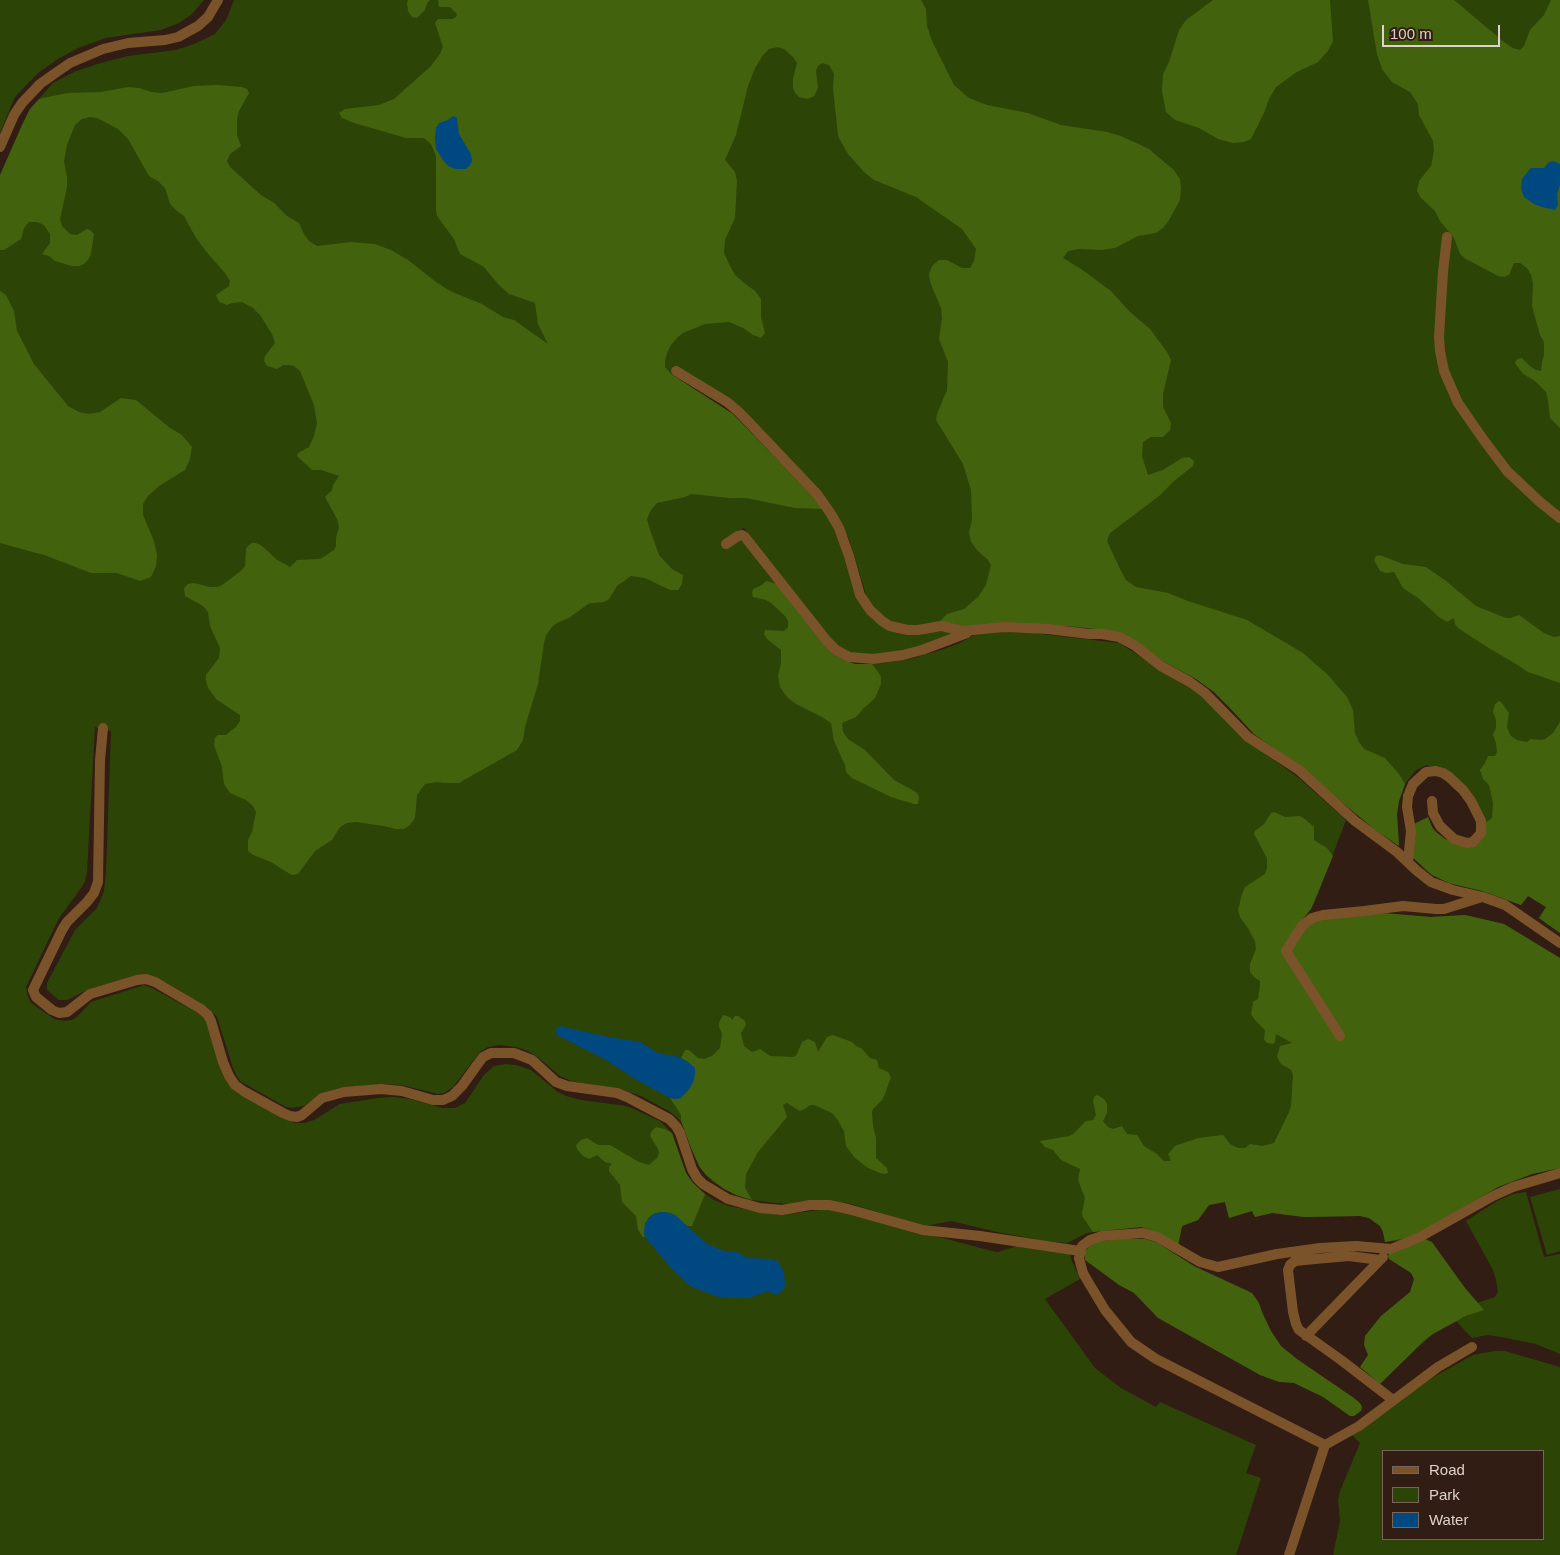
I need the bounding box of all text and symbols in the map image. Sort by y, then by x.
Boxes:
scale bar [1385,15,1502,47]
text: 100 m [1390,25,1432,42]
legend [1382,1450,1545,1540]
text: Road [1429,1461,1465,1478]
text: Park [1429,1486,1460,1503]
text: Water [1429,1511,1468,1528]

